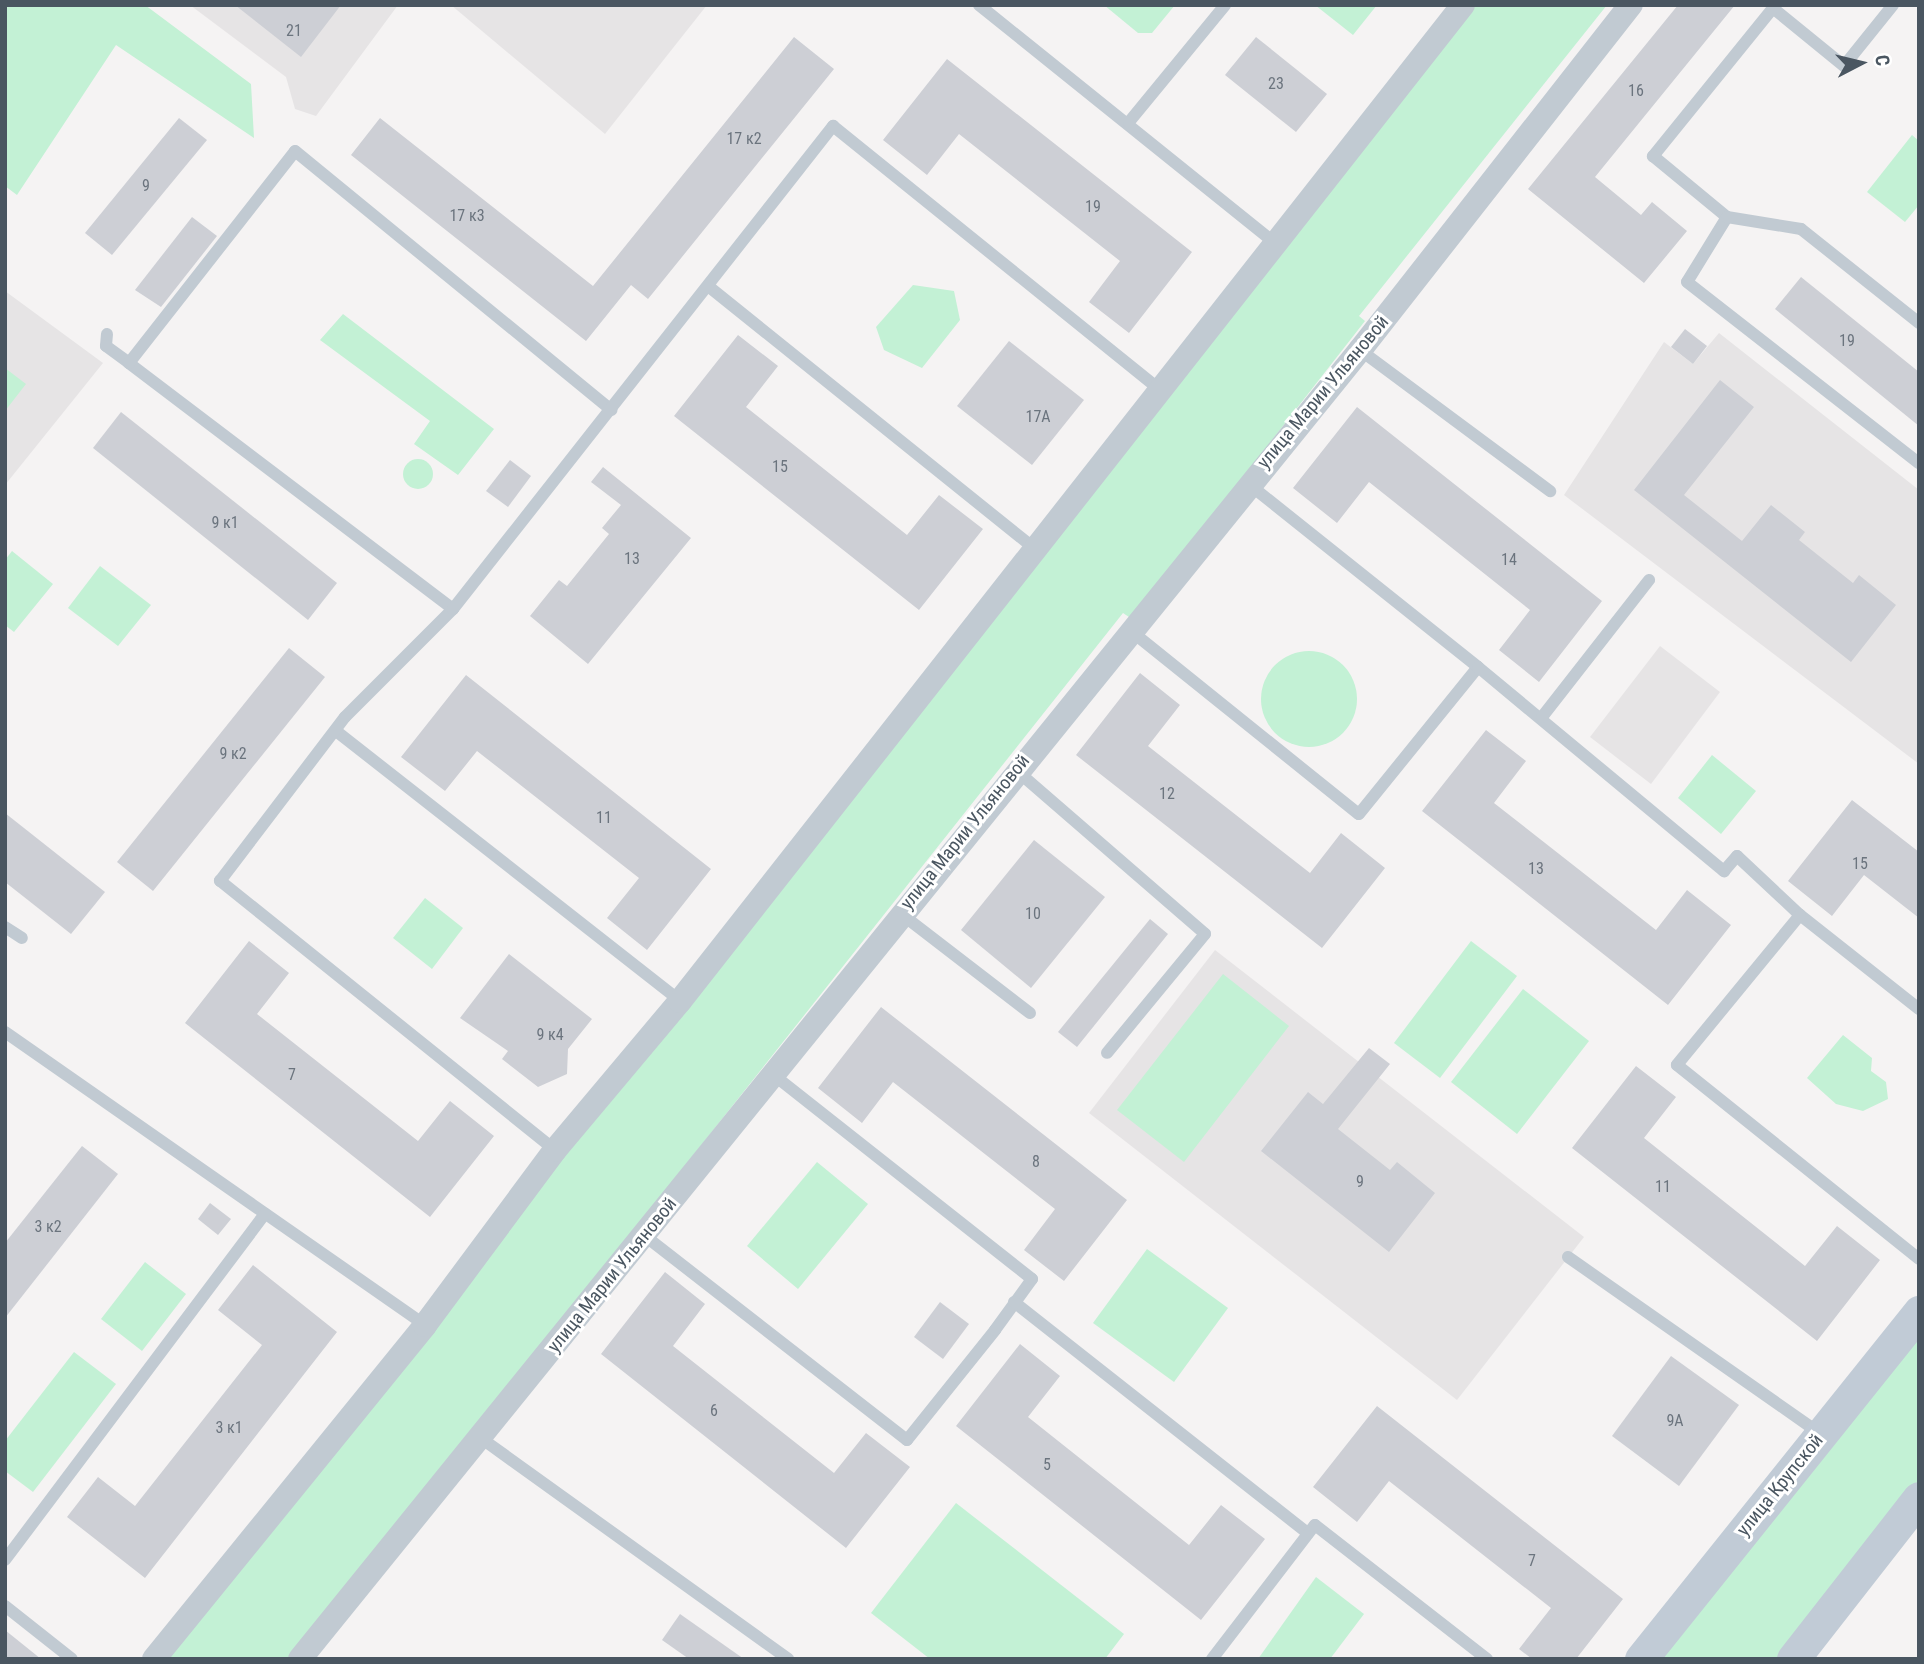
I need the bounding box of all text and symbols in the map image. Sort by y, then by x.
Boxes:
house number: 21 [286,21,302,41]
north arrow [1826,28,1896,98]
text: С [1870,54,1894,67]
house number: 23 [1268,74,1284,94]
house number: 16 [1628,81,1644,101]
house number: 17 к2 [726,129,762,149]
house number: 9 [142,176,150,196]
house number: 19 [1085,197,1101,217]
house number: 17 к3 [449,206,485,226]
street label: улица Марии Ульяновой [1252,311,1394,473]
house number: 19 [1839,331,1855,351]
house number: 17А [1025,407,1051,427]
house number: 15 [772,457,788,477]
house number: 9 к1 [211,513,239,533]
house number: 13 [624,549,640,569]
house number: 14 [1501,550,1517,570]
house number: 9 к2 [219,744,247,764]
street label: улица Марии Ульяновой [896,750,1034,914]
house number: 12 [1159,784,1175,804]
house number: 11 [596,808,612,828]
house number: 15 [1852,854,1868,874]
house number: 13 [1528,859,1544,879]
house number: 10 [1025,904,1041,924]
house number: 9 к4 [536,1025,564,1045]
house number: 7 [288,1065,296,1085]
house number: 8 [1032,1152,1040,1172]
house number: 9 [1356,1172,1364,1192]
house number: 11 [1655,1177,1671,1197]
street label: улица Марии Ульяновой [543,1193,681,1357]
house number: 3 к2 [34,1217,62,1237]
house number: 6 [710,1401,718,1421]
house number: 9А [1666,1411,1684,1431]
house number: 3 к1 [215,1418,243,1438]
street label: улица Крупской [1732,1429,1828,1541]
house number: 5 [1043,1455,1051,1475]
house number: 7 [1528,1551,1536,1571]

